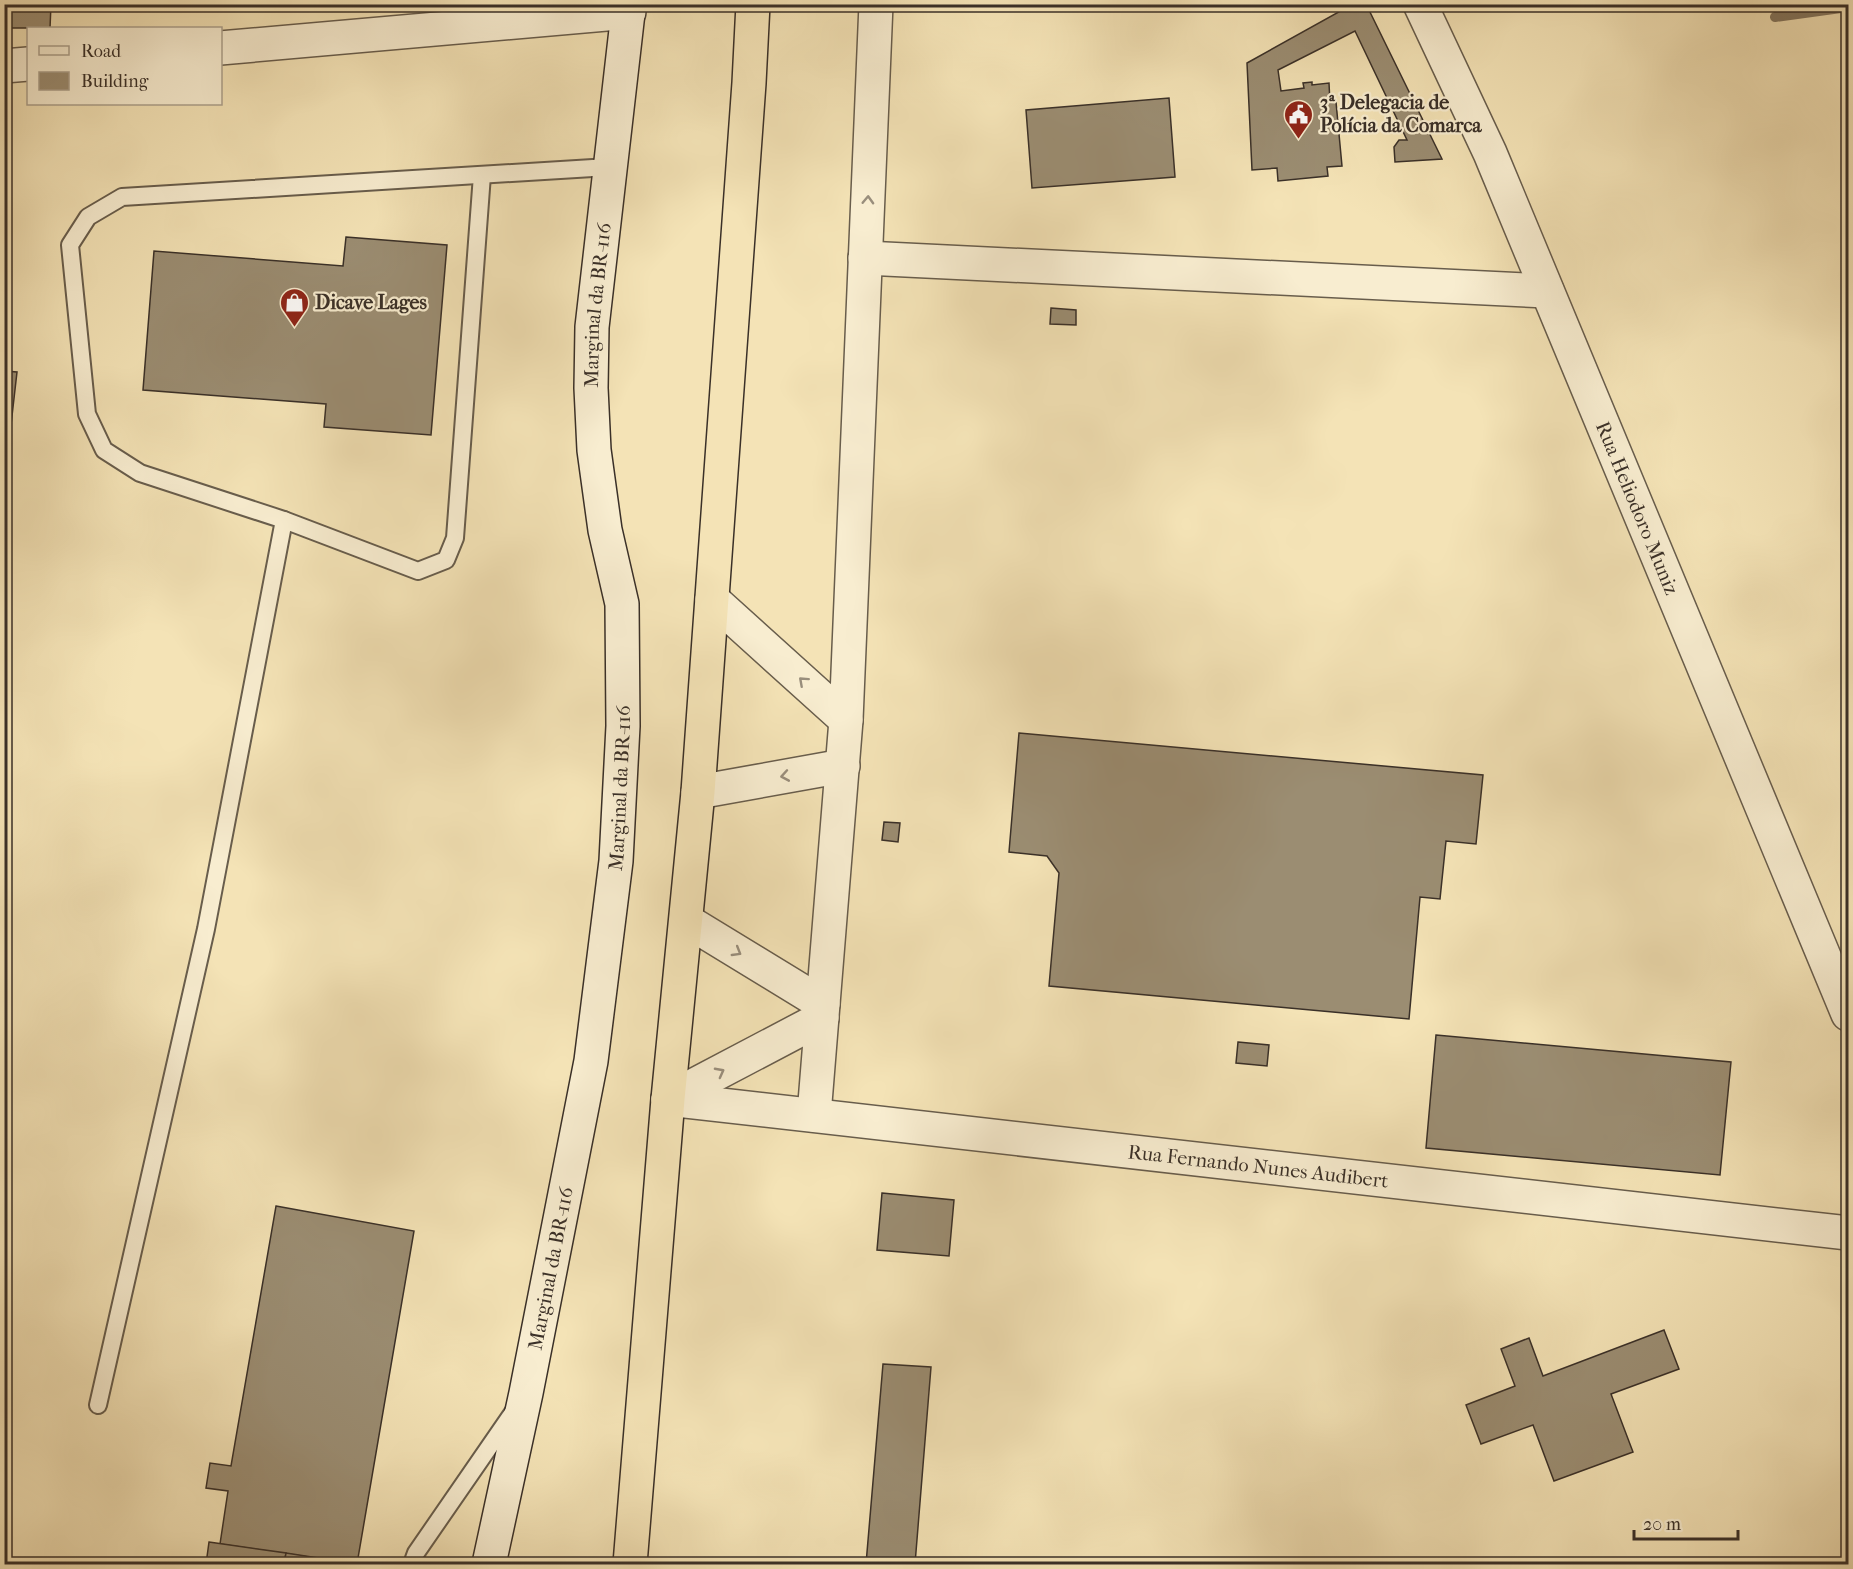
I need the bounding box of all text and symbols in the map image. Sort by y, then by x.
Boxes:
legend [27,27,222,105]
text: Road [81,41,121,62]
text: Building [81,71,149,92]
place label: 3ª Delegacia de Polícia da Comarca [1320,91,1482,137]
public building icon: 3ª Delegacia de Polícia da Comarca [1283,98,1315,140]
one-way arrow [861,195,874,204]
street label: Marginal da BR-116 [580,221,616,388]
shop icon: Dicave Lages [278,286,310,328]
place label: Dicave Lages [315,291,427,314]
street label: Rua Heliodoro Muniz [1591,418,1683,598]
one-way arrow [799,677,810,688]
street label: Marginal da BR-116 [604,705,635,872]
one-way arrow [780,770,790,782]
one-way arrow [731,944,741,956]
one-way arrow [714,1068,724,1079]
street label: Rua Fernando Nunes Audibert [1127,1140,1390,1193]
street label: Marginal da BR-116 [524,1185,578,1352]
scale bar [1634,1503,1738,1541]
text: 20 m [1643,1514,1681,1535]

